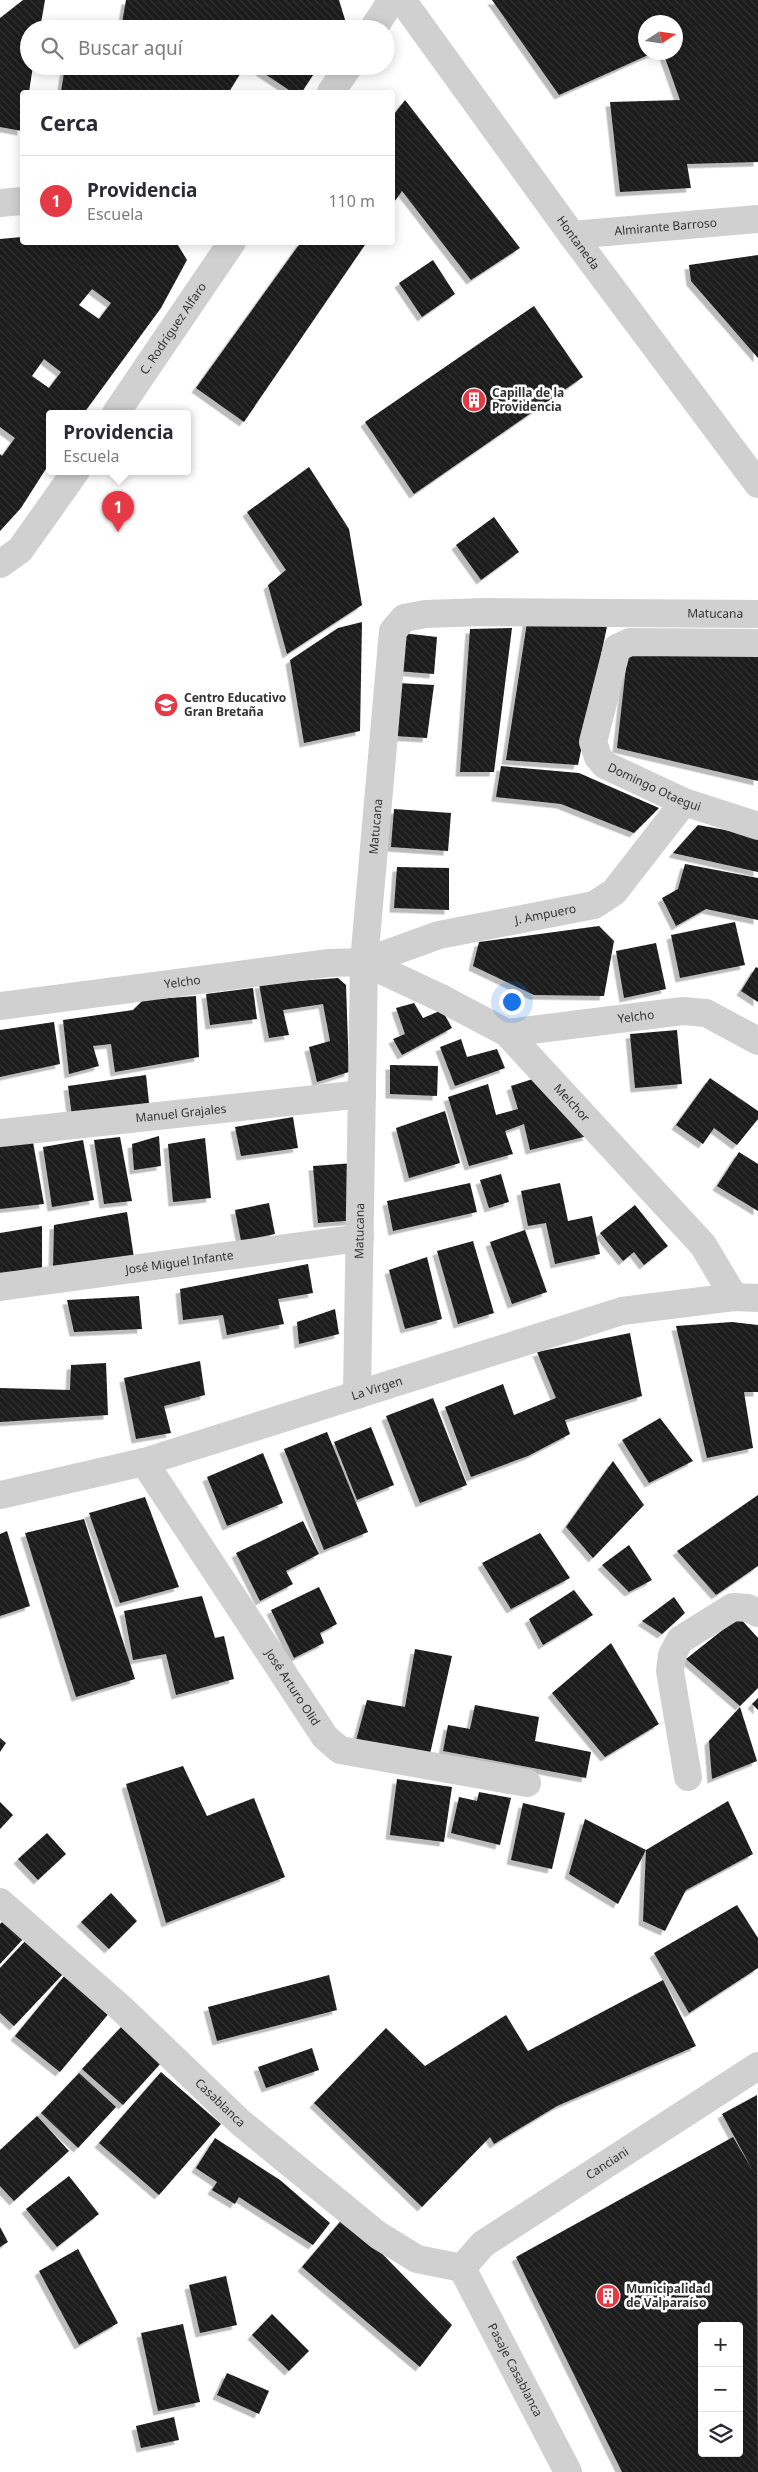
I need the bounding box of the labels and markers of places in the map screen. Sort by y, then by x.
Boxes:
place label: Capilla de la Providencia [492,384,564,415]
building icon: Capilla de la Providencia [461,387,487,413]
pin: 1 [102,491,134,532]
place label: Centro Educativo Gran Bretaña [184,689,286,720]
school or university icon: Centro Educativo Gran Bretaña [153,692,179,718]
place label: Municipalidad de Valparaíso [626,2280,711,2311]
building icon: Municipalidad de Valparaíso [595,2283,621,2309]

